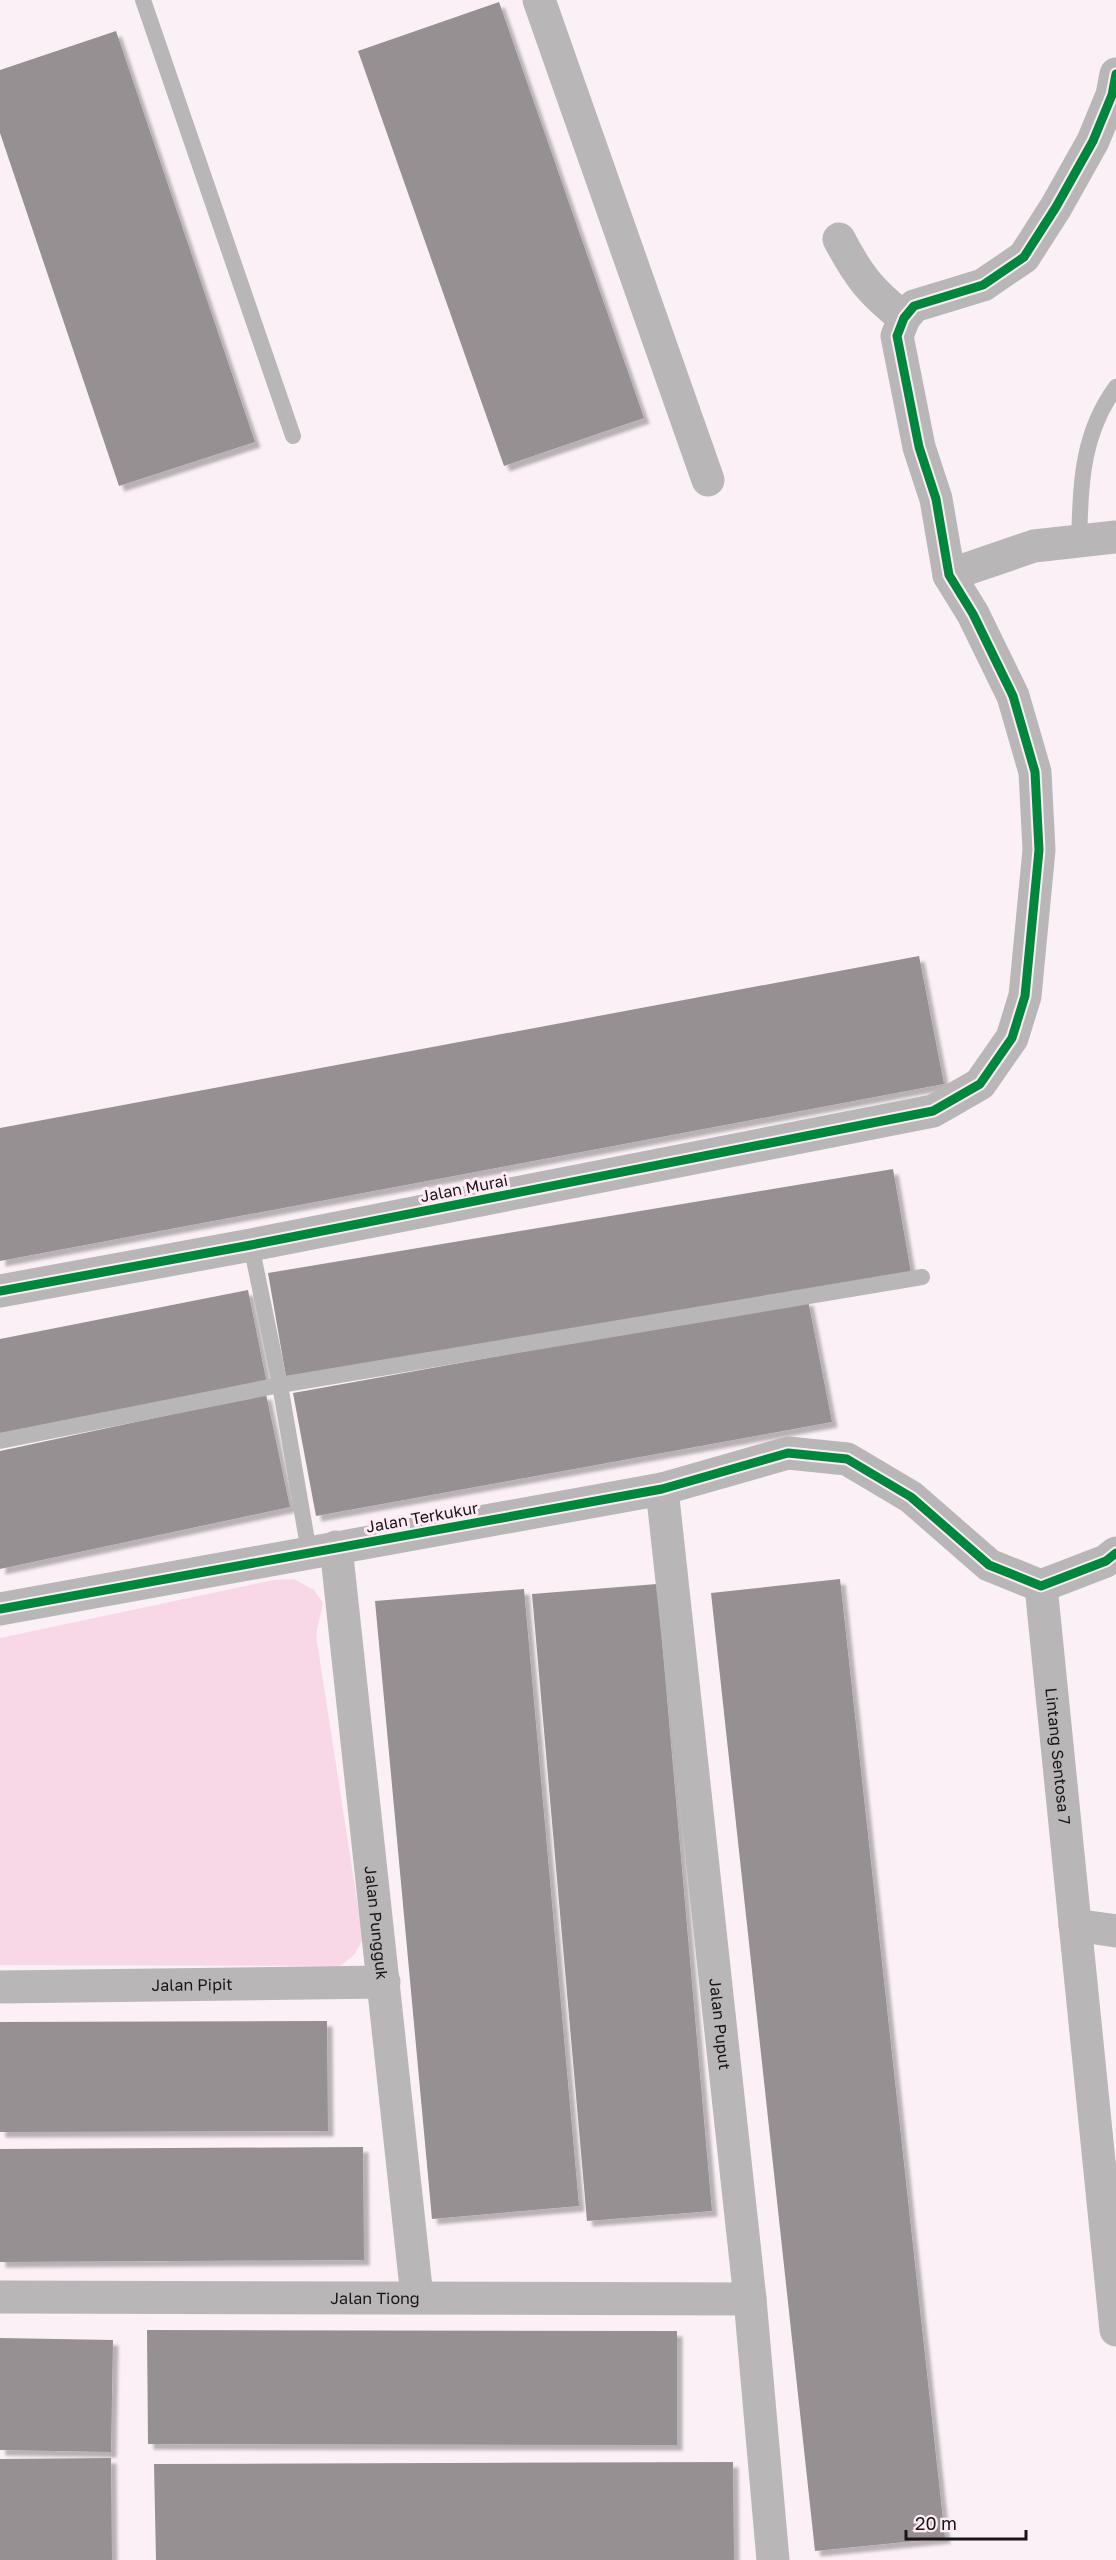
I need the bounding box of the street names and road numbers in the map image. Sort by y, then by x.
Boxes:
street label: Jalan Murai [419,1170,509,1206]
street label: Jalan Terkukur [364,1497,480,1537]
street label: Lintang Sentosa 7 [1041,1687,1075,1826]
street label: Jalan Pungguk [361,1865,393,1981]
street label: Jalan Pipit [151,1974,233,1995]
street label: Jalan Puput [705,1977,735,2071]
street label: Jalan Tiong [330,2288,420,2308]

